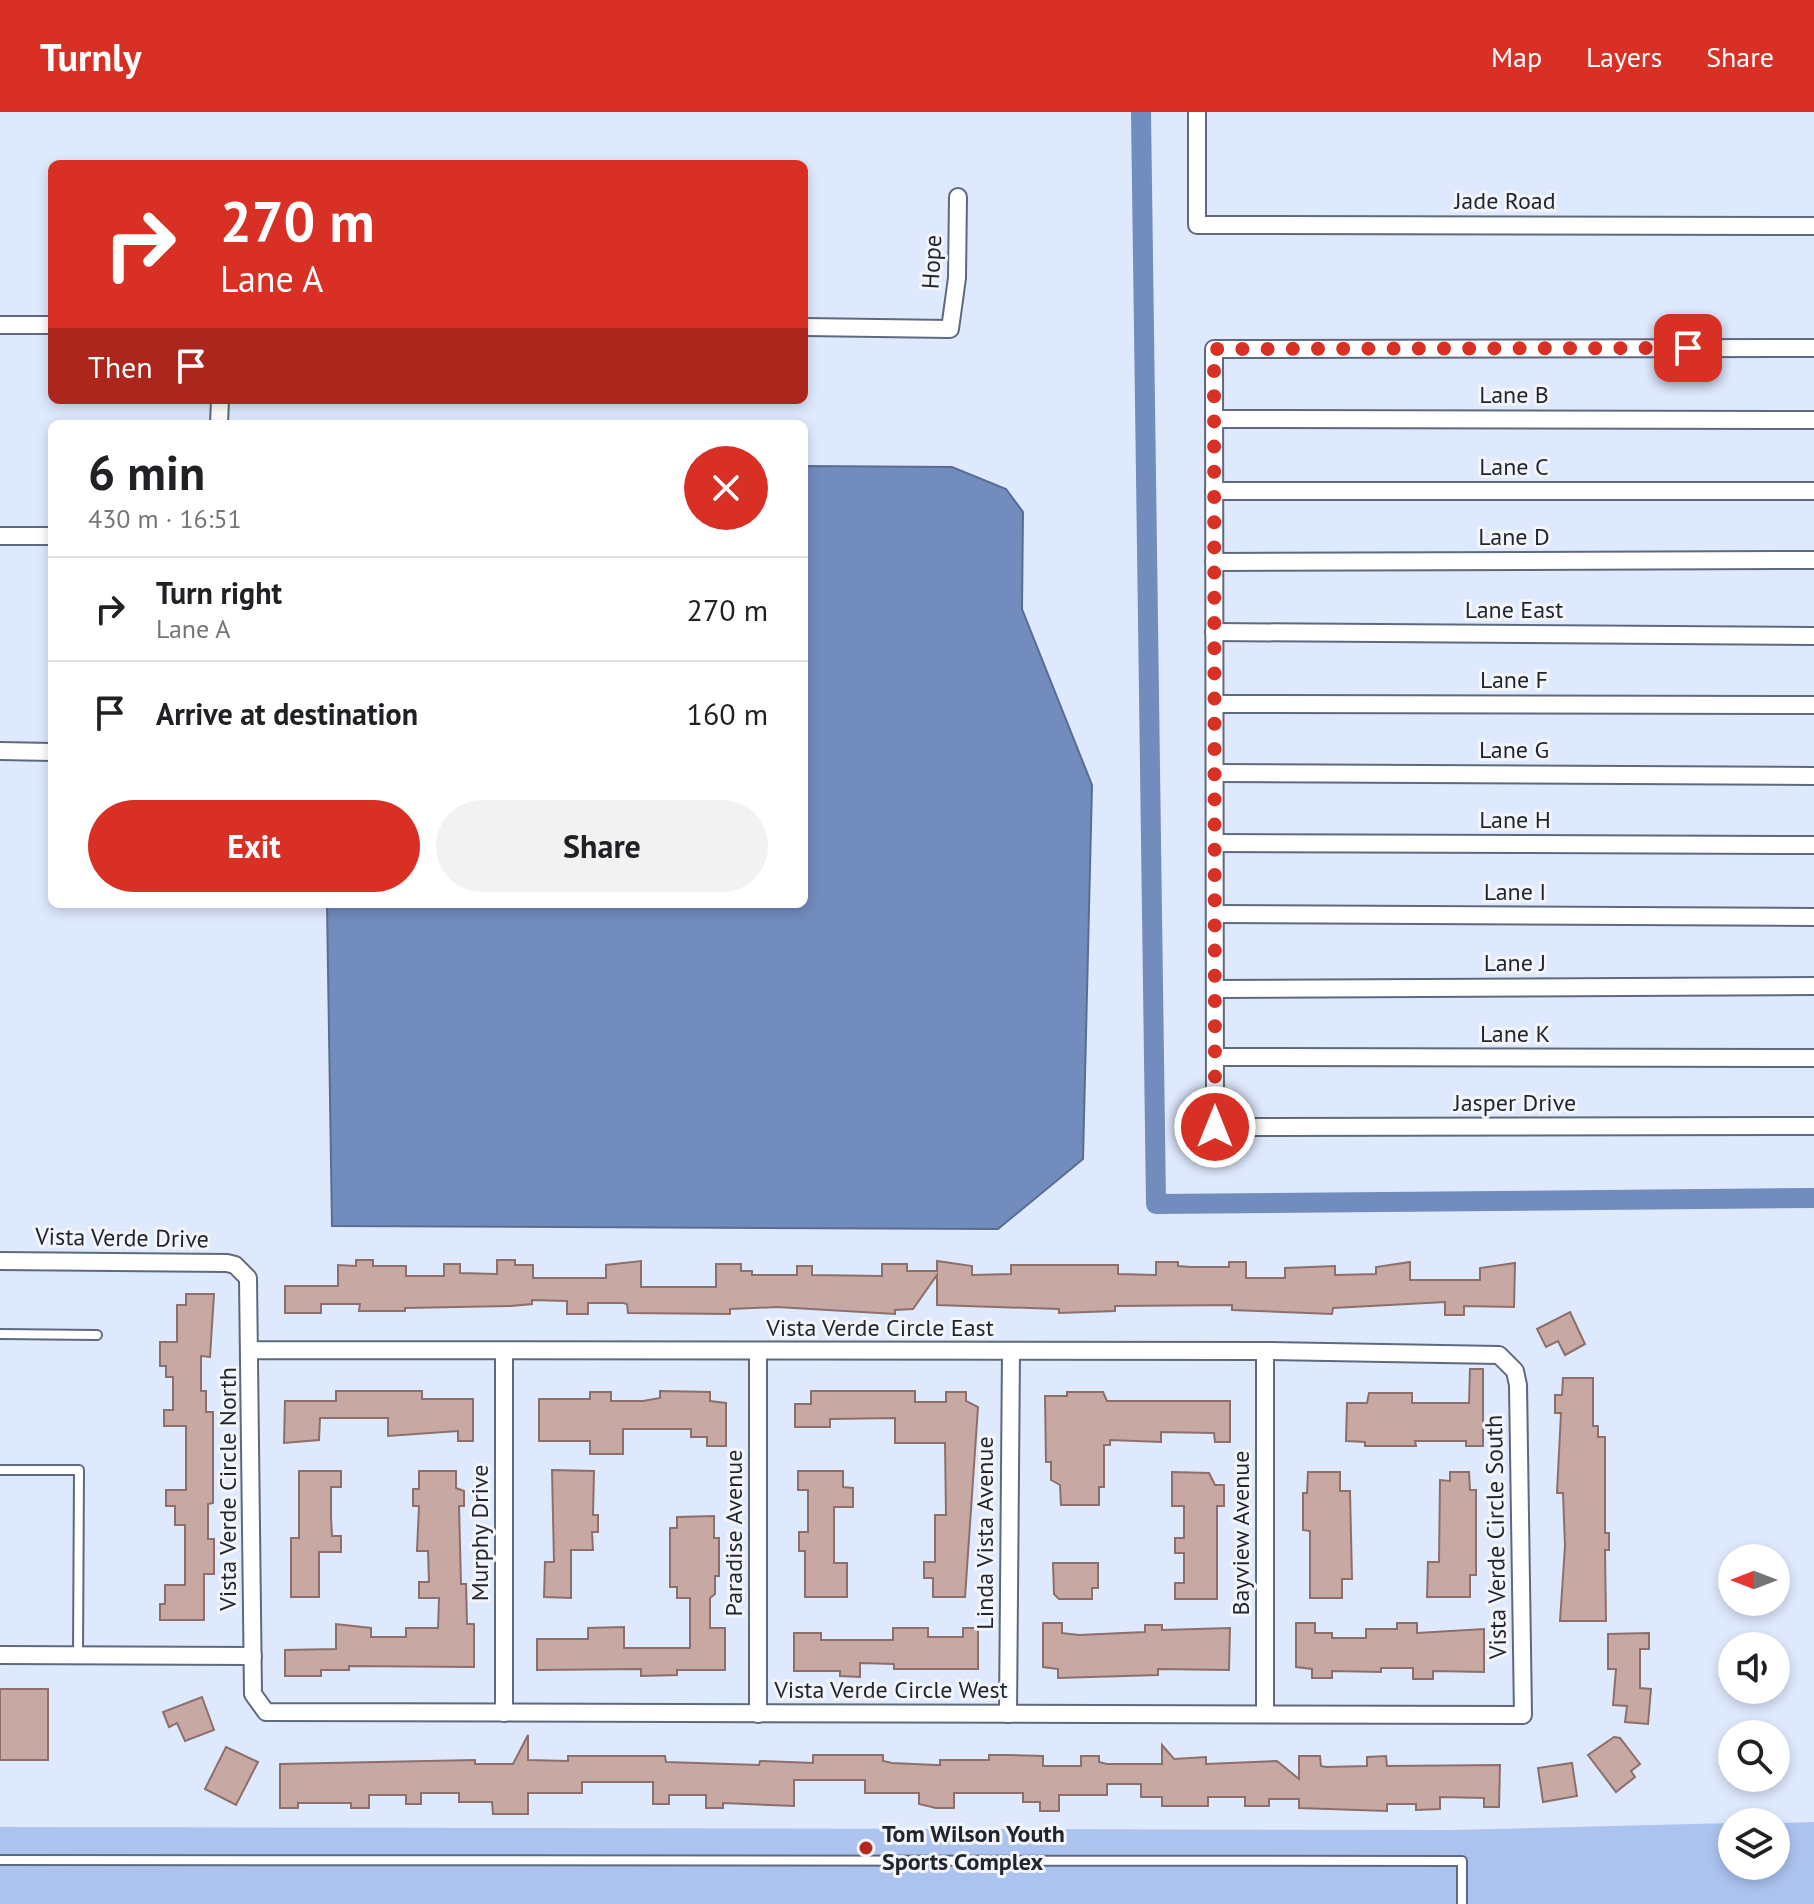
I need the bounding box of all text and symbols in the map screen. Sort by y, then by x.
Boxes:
text: Turnly [40,32,141,81]
text: Map [1491,38,1542,75]
text: Layers [1586,38,1662,75]
text: Share [1706,38,1774,75]
text: 270 m [220,185,375,257]
street label: Jade Road [1453,185,1556,216]
icon: right [88,192,192,296]
street label: Hope [915,234,948,290]
text: Lane A [220,255,323,302]
pin [1654,314,1722,382]
icon: arrive [1666,326,1710,370]
icon: arrive [169,344,213,388]
text: Then [88,347,153,386]
street label: Lane B [1479,379,1549,410]
text: 6 min [88,441,205,503]
button: close [684,446,768,530]
street label: Lane C [1479,451,1549,482]
text: 430 m · 16:51 [88,502,242,535]
street label: Lane D [1478,521,1550,552]
text: Turn right [156,573,282,612]
icon: right [88,587,132,631]
text: 270 m [687,590,768,629]
street label: Lane East [1465,594,1563,625]
text: Lane A [156,612,231,645]
street label: Lane F [1480,664,1548,695]
icon: arrive [88,691,132,735]
text: Arrive at destination [156,694,418,733]
text: 160 m [687,694,768,733]
street label: Lane G [1479,734,1549,765]
button: Exit [88,800,420,892]
button: Share [436,800,768,892]
street label: Lane H [1479,804,1551,835]
street label: Lane I [1484,876,1546,907]
street label: Lane J [1484,947,1546,978]
street label: Lane K [1480,1018,1550,1049]
position arrow [1173,1085,1257,1169]
street label: Jasper Drive [1453,1087,1576,1118]
street label: Vista Verde Drive [34,1220,209,1255]
street label: Vista Verde Circle East [765,1312,994,1343]
street label: Vista Verde Circle North [212,1367,243,1612]
street label: Vista Verde Circle South [1478,1414,1513,1661]
street label: Linda Vista Avenue [969,1436,1000,1630]
street label: Paradise Avenue [718,1450,749,1616]
street label: Bayview Avenue [1225,1451,1256,1615]
street label: Murphy Drive [464,1465,495,1601]
north arrow [1718,1544,1790,1616]
map controls [1718,1544,1790,1880]
button: sound [1718,1632,1790,1704]
street label: Vista Verde Circle West [773,1674,1008,1705]
button: search [1718,1720,1790,1792]
button: layers [1718,1808,1790,1880]
place label: Tom Wilson Youth Sports Complex [882,1818,1065,1877]
marker: Tom Wilson Youth Sports Complex [857,1839,875,1857]

